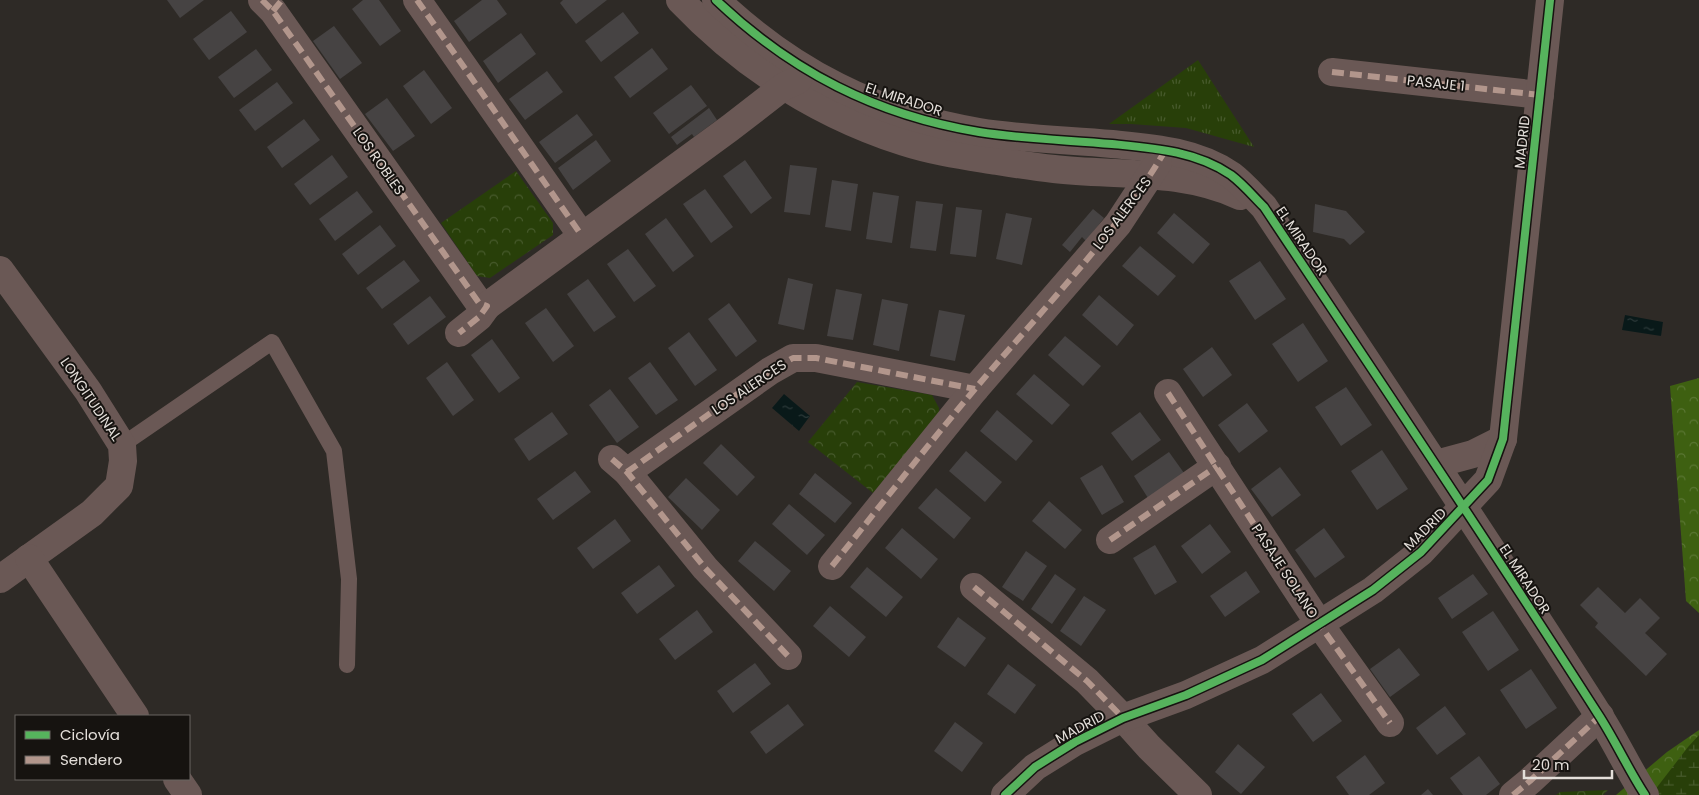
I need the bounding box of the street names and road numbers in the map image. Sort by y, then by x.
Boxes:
street label: PASAJE 1 [1406,70,1466,96]
street label: EL MIRADOR [863,77,945,121]
street label: MADRID [1509,114,1535,170]
street label: LOS ROBLES [348,123,410,199]
street label: LOS ALERCES [1088,172,1156,254]
street label: EL MIRADOR [1271,202,1333,280]
street label: LONGITUDINAL [56,353,126,445]
street label: LOS ALERCES [708,355,790,419]
street label: MADRID [1399,503,1451,555]
street label: PASAJE SOLANO [1247,520,1323,622]
street label: EL MIRADOR [1495,540,1555,618]
street label: MADRID [1052,706,1108,748]

